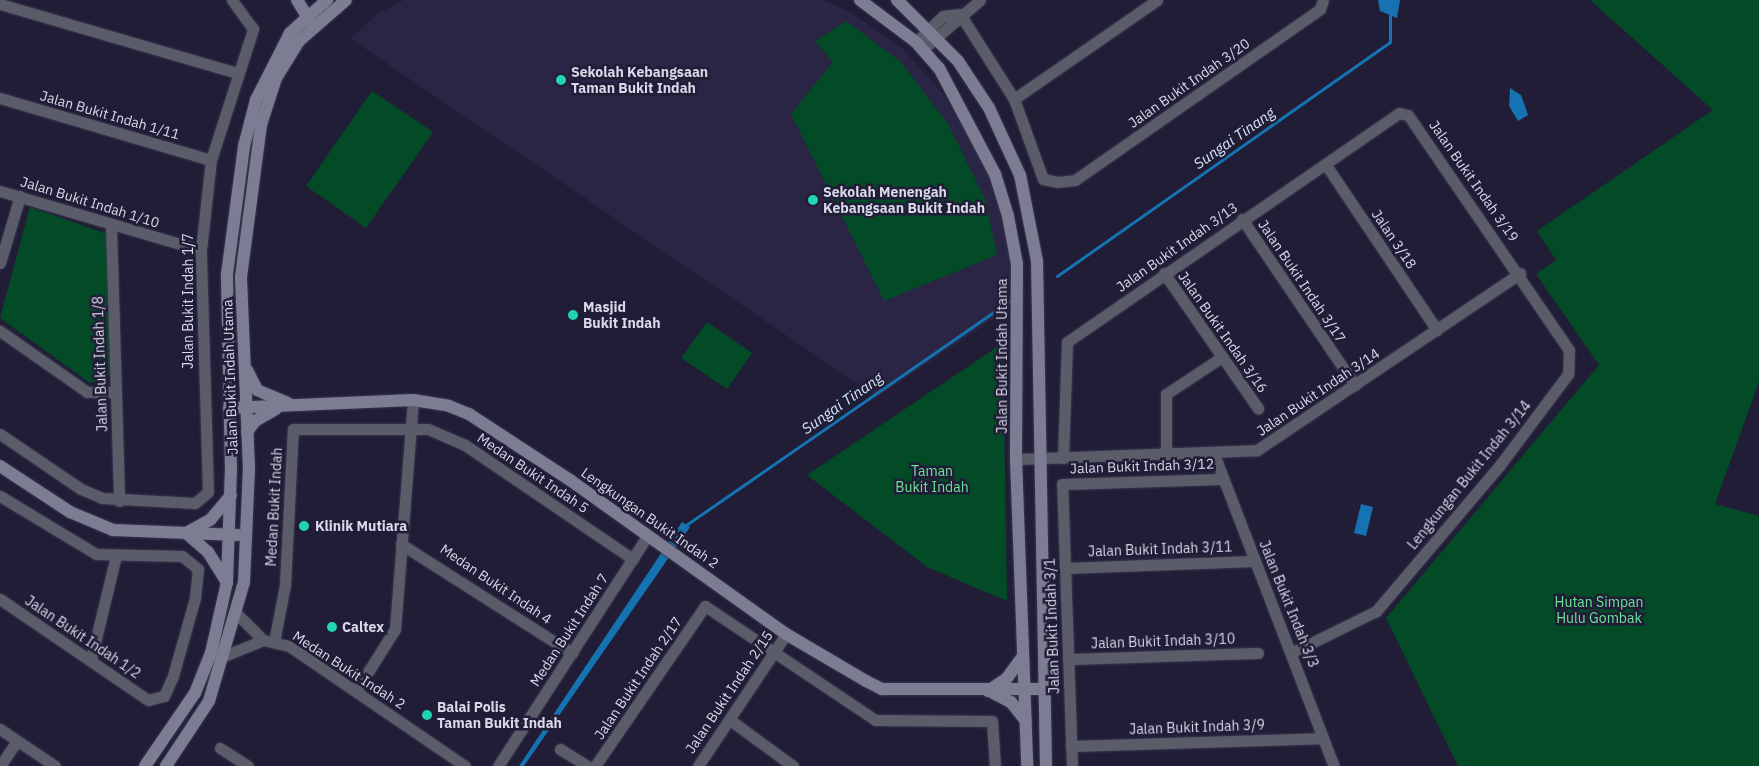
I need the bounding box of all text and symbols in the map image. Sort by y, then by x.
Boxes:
street label: Jalan Bukit Indah 3/20 [1125,35,1253,131]
place label: Sekolah Kebangsaan Taman Bukit Indah [571,64,708,96]
marker: Sekolah Kebangsaan Taman Bukit Indah [555,74,567,86]
street label: Jalan Bukit Indah 1/11 [38,87,182,143]
water label: Sungai Tinang [1190,103,1278,173]
street label: Jalan Bukit Indah 3/19 [1426,117,1522,245]
street label: Jalan Bukit Indah 1/10 [19,173,161,231]
place label: Sekolah Menengah Kebangsaan Bukit Indah [823,184,985,216]
marker: Sekolah Menengah Kebangsaan Bukit Indah [807,194,819,206]
street label: Jalan Bukit Indah 3/13 [1113,199,1241,295]
street label: Jalan 3/18 [1368,206,1420,272]
street label: Jalan Bukit Indah 3/17 [1255,216,1349,346]
street label: Jalan Bukit Indah 1/7 [180,233,196,369]
street label: Jalan Bukit Indah 3/16 [1175,268,1271,396]
street label: Jalan Bukit Indah Utama [994,278,1010,434]
street label: Jalan Bukit Indah 1/8 [89,296,111,432]
street label: Jalan Bukit Indah Utama [219,299,241,455]
place label: Masjid Bukit Indah [583,299,661,332]
marker: Masjid Bukit Indah [567,309,579,321]
street label: Jalan Bukit Indah 3/14 [1253,345,1383,439]
water label: Sungai Tinang [798,368,886,438]
street label: Lengkungan Bukit Indah 3/14 [1404,397,1534,553]
street label: Medan Bukit Indah 5 [474,429,592,517]
street label: Medan Bukit Indah [262,447,286,567]
street label: Jalan Bukit Indah 3/12 [1070,455,1214,477]
park label: Taman Bukit Indah [895,463,969,496]
street label: Lengkungan Bukit Indah 2 [578,464,722,572]
place label: Klinik Mutiara [315,518,407,534]
marker: Klinik Mutiara [297,519,311,533]
street label: Jalan Bukit Indah 3/11 [1088,538,1232,560]
street label: Jalan Bukit Indah 3/3 [1256,538,1322,670]
street label: Medan Bukit Indah 4 [437,540,555,628]
street label: Jalan Bukit Indah 3/1 [1041,558,1063,694]
street label: Medan Bukit Indah 7 [526,571,612,689]
street label: Jalan Bukit Indah 1/2 [22,592,144,682]
park label: Hutan Simpan Hulu Gombak [1555,594,1643,626]
street label: Jalan Bukit Indah 2/17 [591,613,685,743]
place label: Caltex [342,619,384,635]
marker: Caltex [326,621,338,633]
street label: Medan Bukit Indah 2 [290,627,408,713]
street label: Jalan Bukit Indah 2/15 [682,627,776,757]
street label: Jalan Bukit Indah 3/10 [1091,630,1235,652]
place label: Balai Polis Taman Bukit Indah [437,699,562,732]
marker: Balai Polis Taman Bukit Indah [421,709,433,721]
street label: Jalan Bukit Indah 3/9 [1129,716,1265,738]

